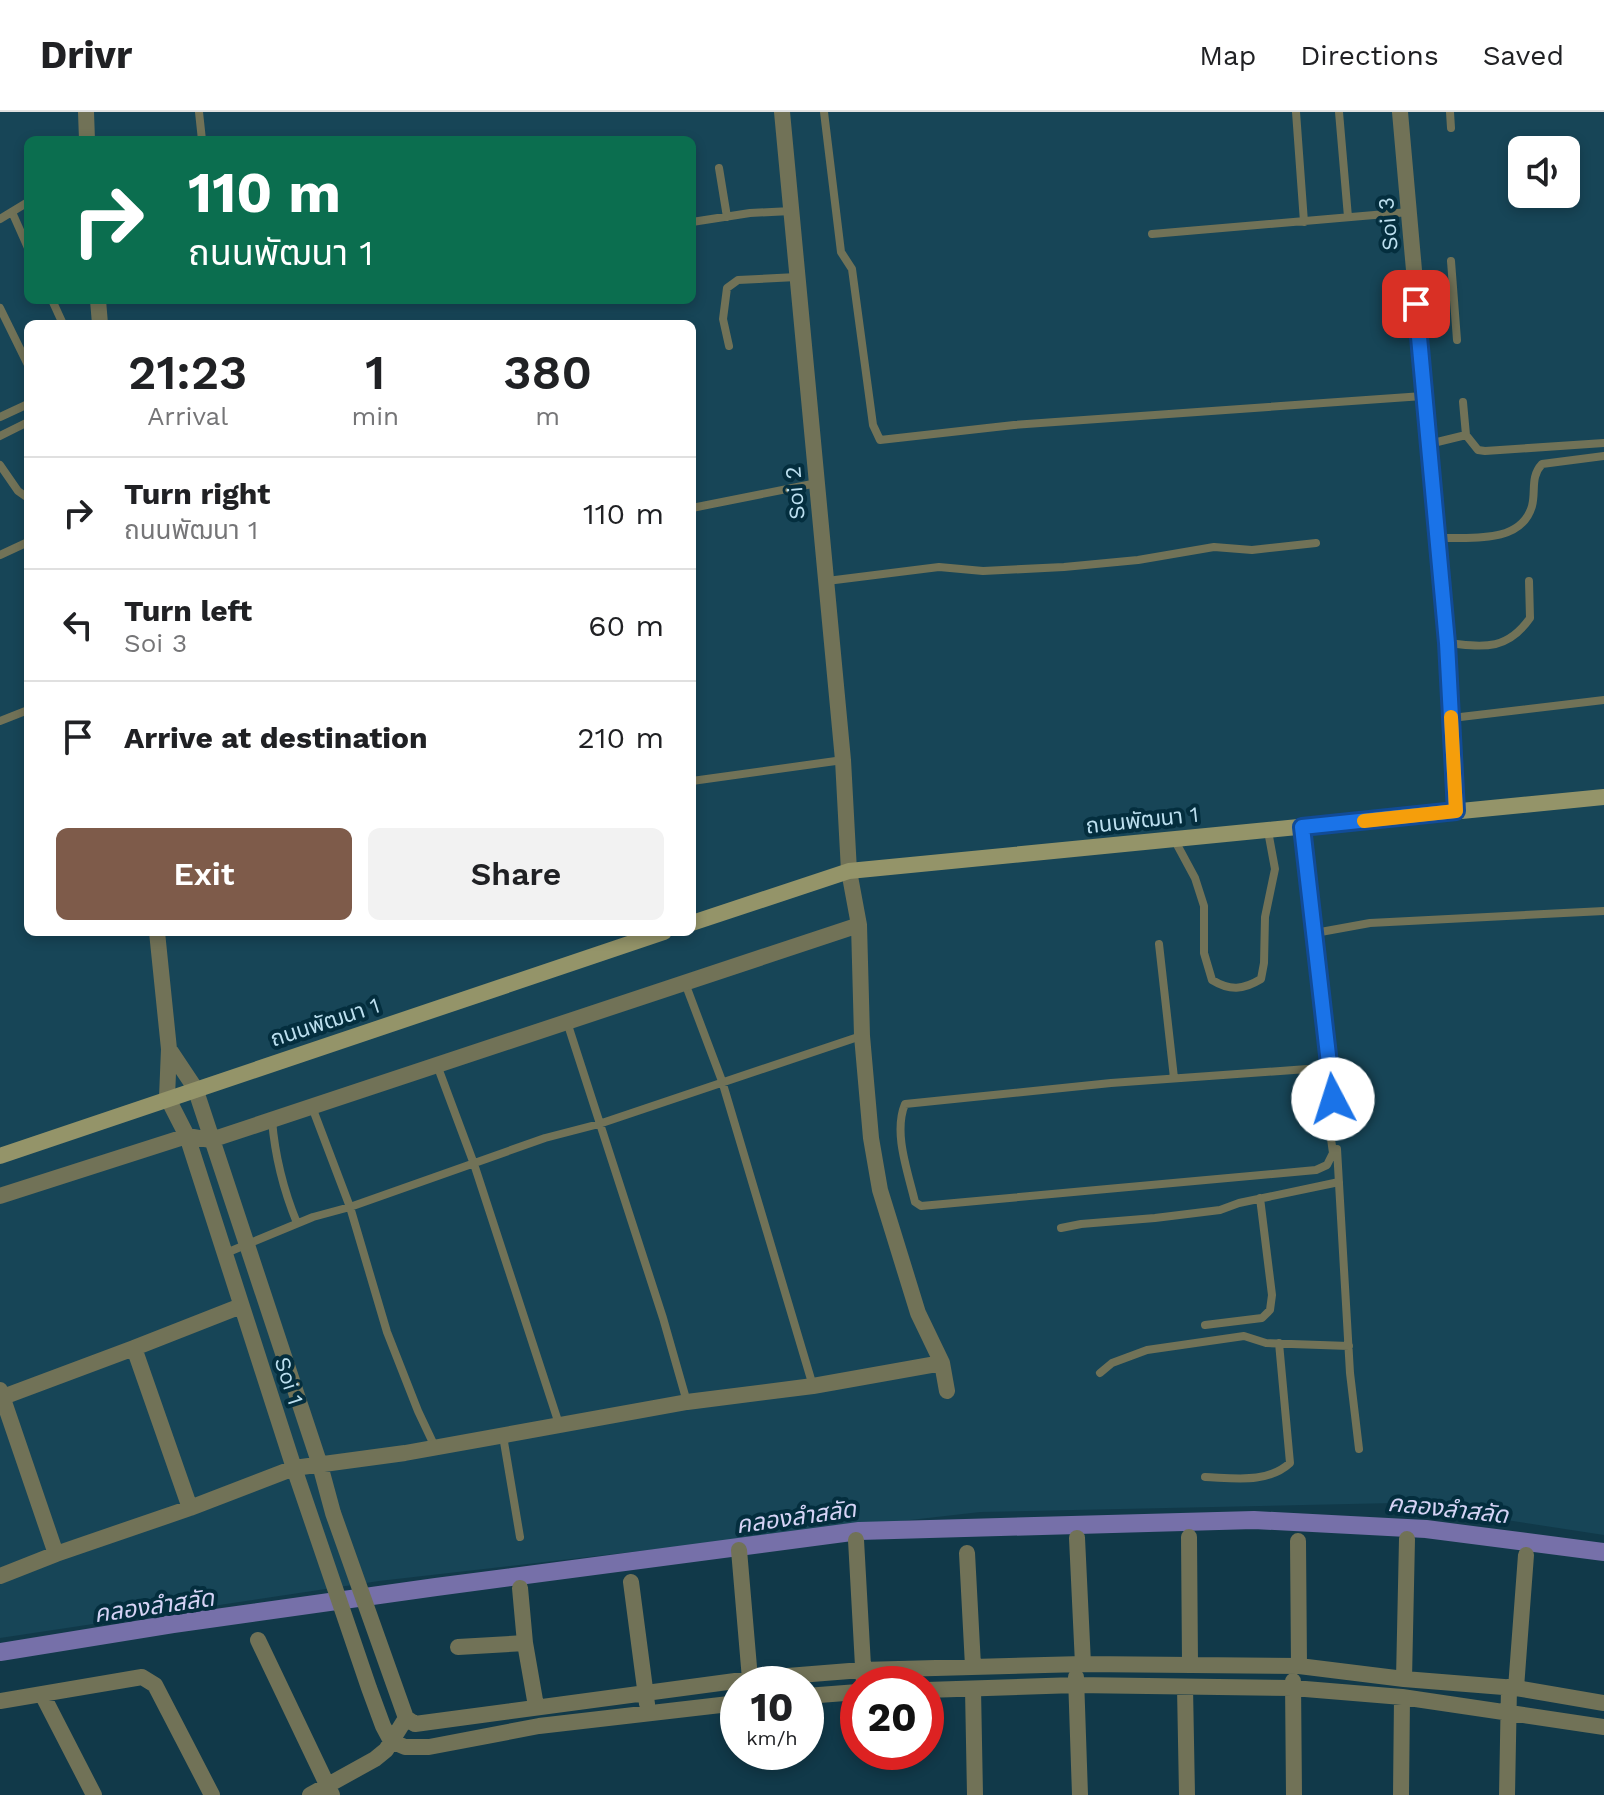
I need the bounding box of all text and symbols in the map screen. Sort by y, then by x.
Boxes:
text: Drivr [40,33,132,77]
text: Map [1199,39,1256,72]
text: Directions [1300,39,1439,72]
text: Saved [1483,39,1564,72]
map controls [1508,136,1580,208]
button: sound [1508,136,1580,208]
text: 110 m [188,160,341,226]
icon: right [56,168,160,272]
street label: Soi 3 [1373,196,1403,252]
text: ถนนพัฒนา 1 [188,232,374,274]
pin [1382,270,1450,338]
icon: arrive [1394,282,1438,326]
text: 21:23 [128,344,247,401]
text: 1 [365,344,385,401]
text: 380 [503,344,592,401]
text: Arrival [147,401,228,431]
text: min [351,401,399,431]
text: m [535,401,560,431]
street label: Soi 2 [780,465,810,521]
text: Turn right [124,476,270,511]
icon: right [56,491,100,535]
text: 110 m [583,496,664,531]
text: ถนนพัฒนา 1 [124,515,258,545]
text: Turn left [124,593,252,628]
icon: left [56,603,100,647]
text: 60 m [588,608,664,643]
text: Soi 3 [124,628,187,658]
icon: arrive [56,715,100,759]
text: Arrive at destination [124,720,428,755]
text: 210 m [577,720,664,755]
street label: ถนนพัฒนา 1 [1084,802,1200,838]
button: Exit [56,828,352,920]
button: Share [368,828,664,920]
street label: ถนนพัฒนา 1 [267,993,383,1051]
position arrow [1291,1057,1375,1141]
street label: Soi 1 [270,1354,308,1408]
water label: คลองลำสลัด [1386,1489,1511,1529]
water label: คลองลำสลัด [734,1495,859,1539]
water label: คลองลำสลัด [92,1584,217,1628]
speed limit sign: 20 [840,1666,944,1770]
text: 10 [751,1684,794,1731]
text: km/h [746,1726,798,1750]

